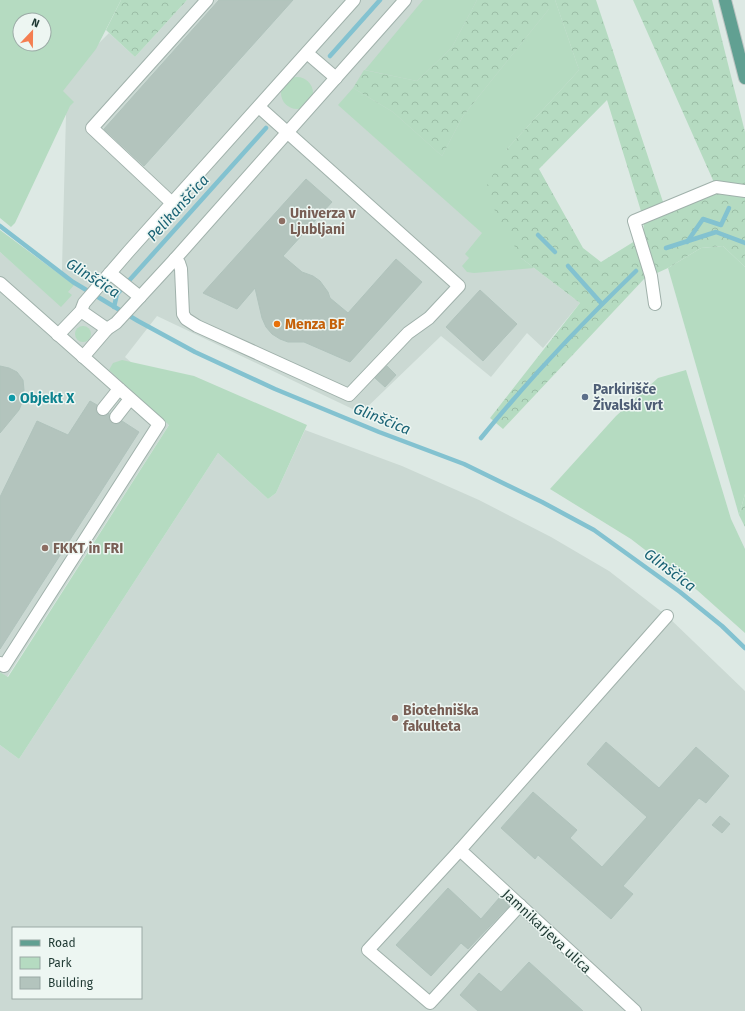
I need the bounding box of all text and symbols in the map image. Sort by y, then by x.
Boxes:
north arrow [12,12,52,52]
text: N [30,16,41,31]
water label: Pelikanščica [143,171,213,245]
place label: Univerza v Ljubljani [290,205,357,238]
marker: Univerza v Ljubljani [277,216,287,226]
water label: Glinščica [63,254,123,302]
place label: Menza BF [285,316,345,333]
marker: Menza BF [272,319,282,329]
place label: Parkirišče Živalski vrt [593,381,664,414]
place label: Objekt X [20,390,75,407]
marker: Parkirišče Živalski vrt [580,392,590,402]
marker: Objekt X [7,393,17,403]
water label: Glinščica [351,399,413,439]
place label: FKKT in FRI [53,540,123,557]
marker: FKKT in FRI [40,543,50,553]
water label: Glinščica [641,545,699,595]
place label: Biotehniška fakulteta [403,702,479,735]
marker: Biotehniška fakulteta [390,713,400,723]
street label: Jamnikarjeva ulica [499,886,595,977]
legend [12,927,142,999]
text: Road [48,936,76,950]
text: Park [48,956,72,970]
text: Building [48,976,94,990]

